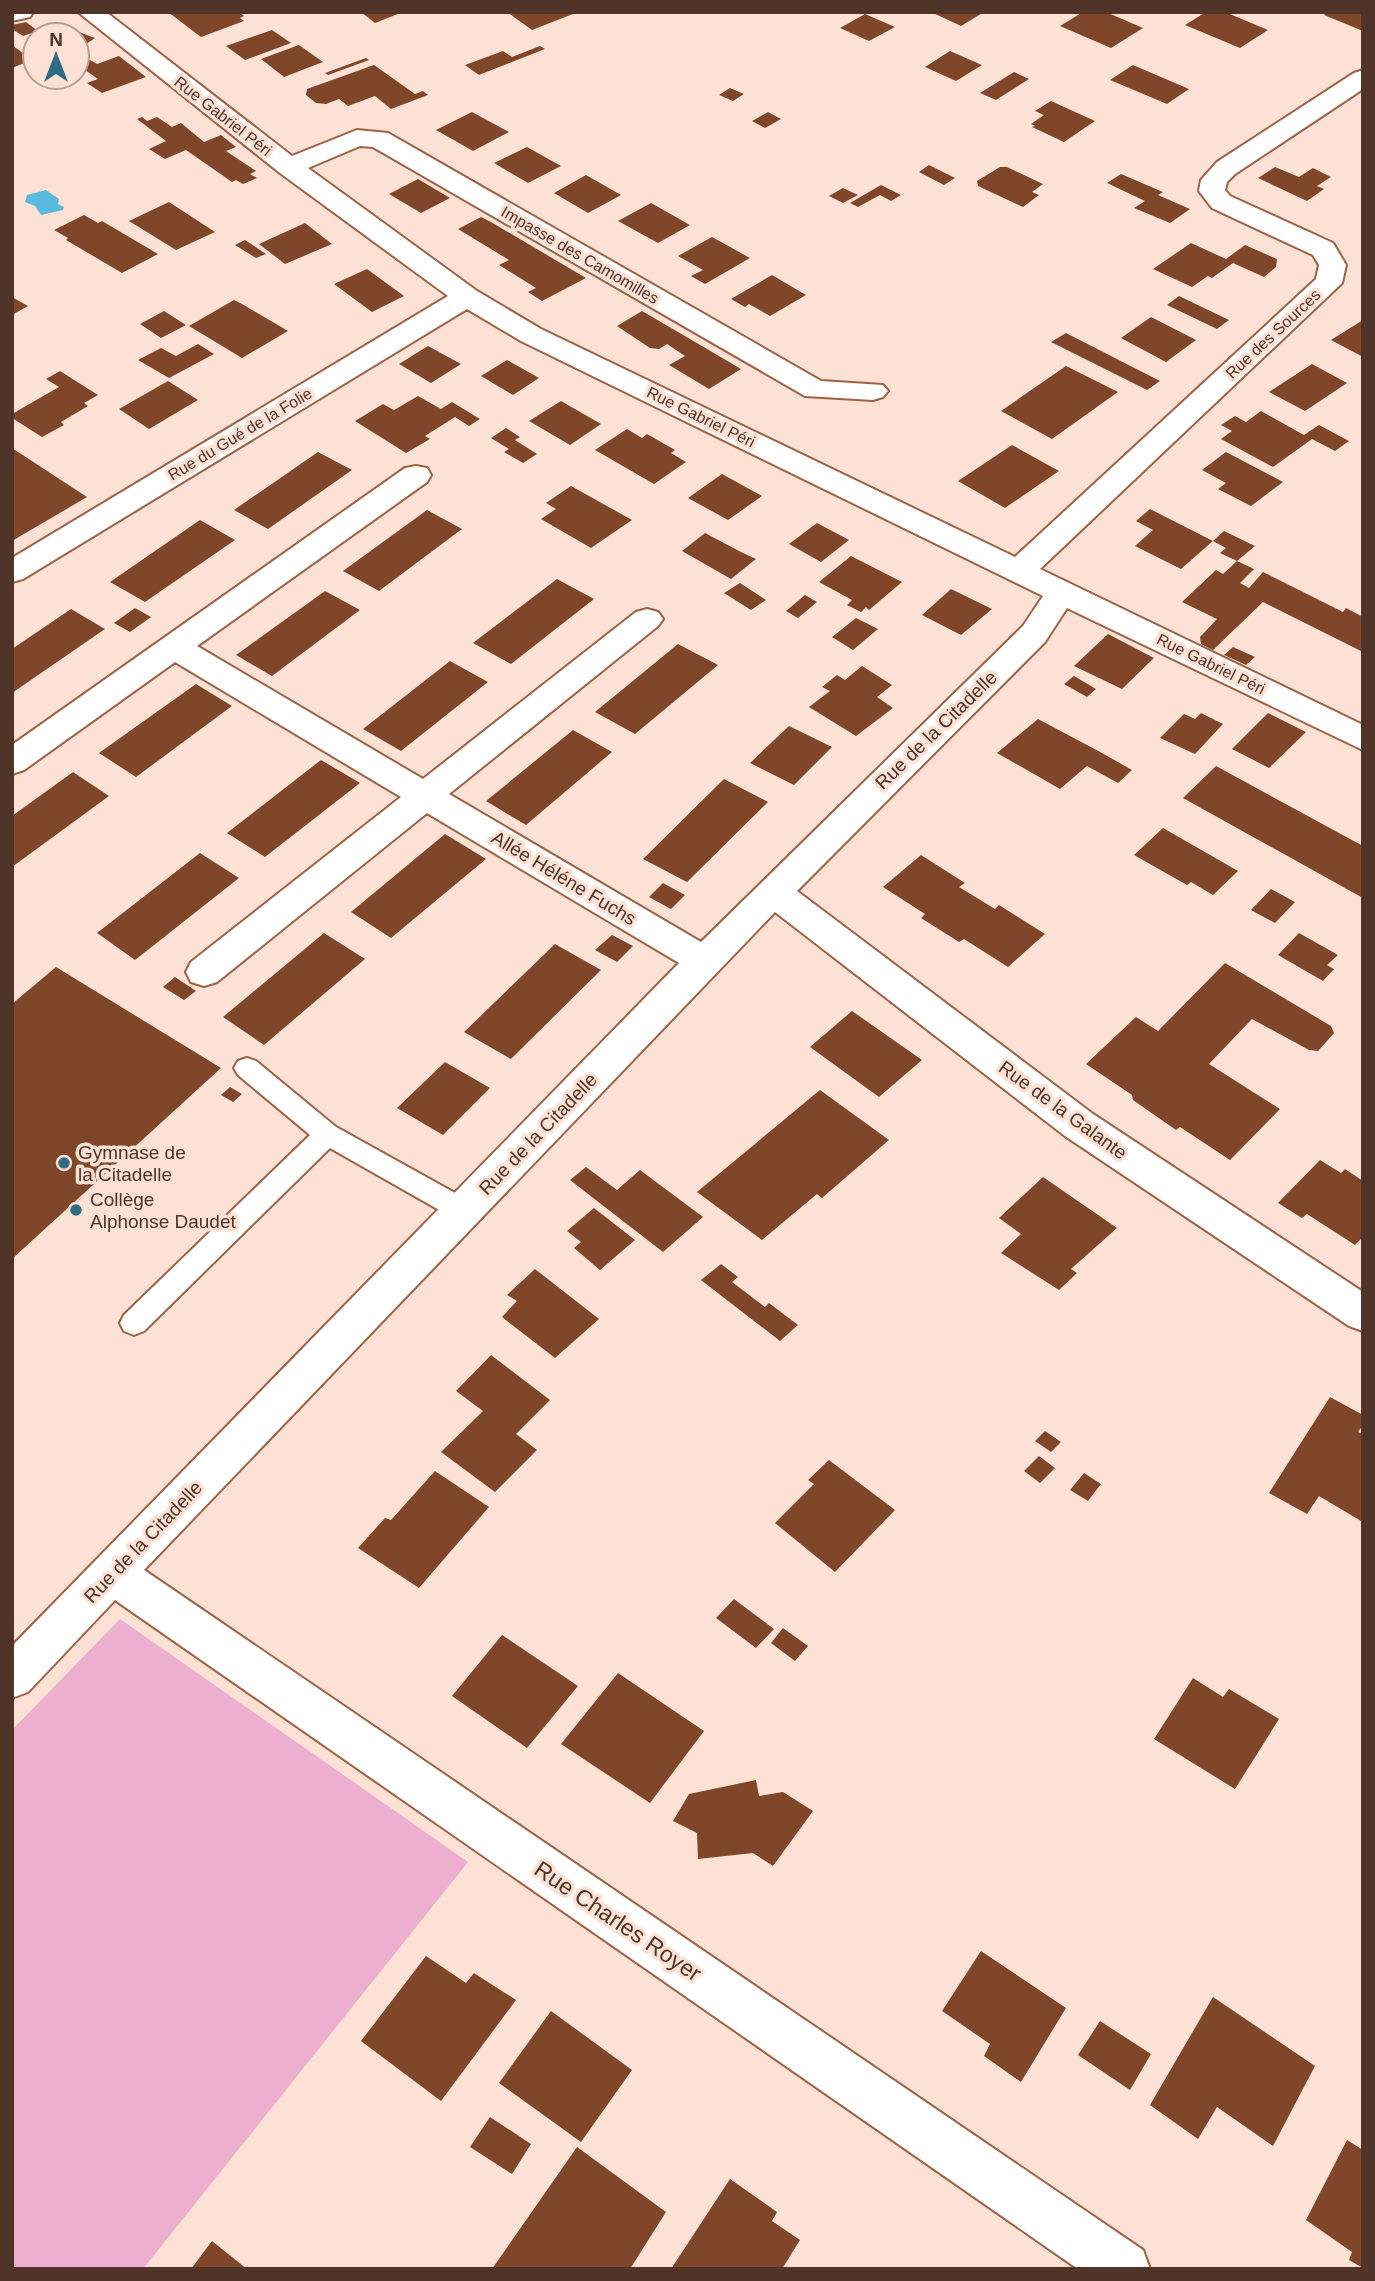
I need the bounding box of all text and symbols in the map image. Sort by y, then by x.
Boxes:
north arrow [21,21,91,91]
text: N [49,29,63,50]
street label: Rue Gabriel Péri [171,73,275,159]
street label: Impasse des Camomilles [498,203,662,307]
street label: Rue des Sources [1222,286,1324,382]
street label: Rue Gabriel Péri [644,383,758,451]
street label: Rue du Gué de la Folie [165,384,315,484]
street label: Rue Gabriel Péri [1154,630,1268,698]
street label: Rue de la Citadelle [871,667,1001,793]
street label: Allée Héléne Fuchs [488,827,640,929]
street label: Rue de la Galante [995,1056,1131,1164]
street label: Rue de la Citadelle [475,1069,601,1199]
place label: Gymnase de la Citadelle [78,1142,186,1185]
marker: Gymnase de la Citadelle [56,1155,72,1171]
place label: Collège Alphonse Daudet [90,1189,236,1232]
marker: Collège Alphonse Daudet [68,1202,84,1218]
street label: Rue de la Citadelle [80,1477,206,1607]
street label: Rue Charles Royer [530,1856,707,1987]

